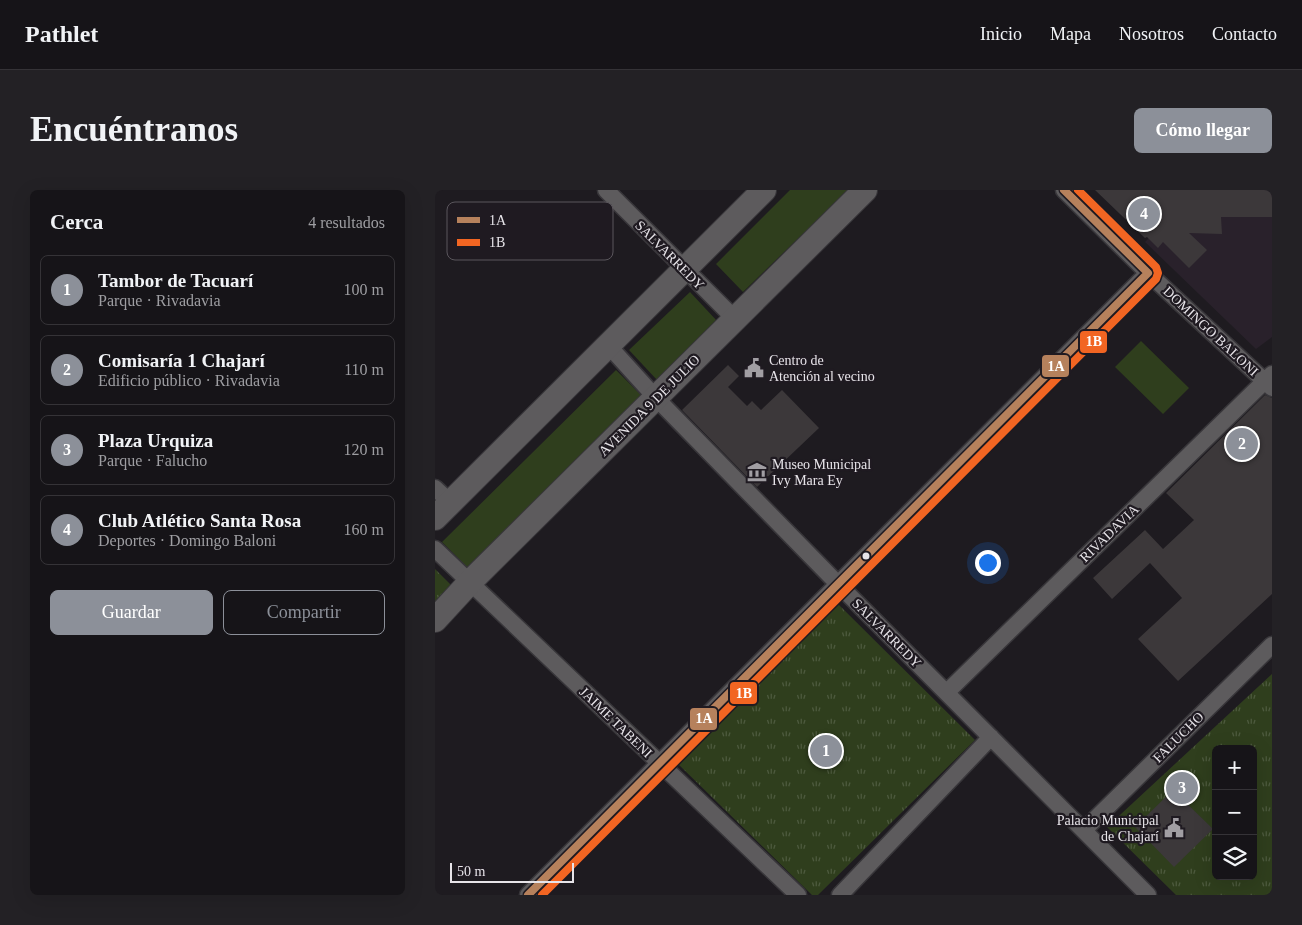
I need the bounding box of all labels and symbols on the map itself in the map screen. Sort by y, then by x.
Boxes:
pin: 4 [1128,195,1160,233]
legend [447,202,613,260]
text: 1A [489,213,507,228]
street label: SALVARREDY [632,218,707,293]
text: 1B [489,235,505,250]
street label: DOMINGO BALONI [1160,284,1261,379]
line badge: 1B [1079,330,1108,354]
text: 1B [1086,334,1102,349]
street label: AVENIDA 9 DE JULIO [596,352,703,459]
place label: Centro de Atención al vecino [769,353,875,384]
line badge: 1A [1041,354,1070,378]
public building icon: Centro de Atención al vecino [743,357,765,379]
text: 1A [1047,359,1065,374]
pin: 2 [1226,425,1258,463]
place label: Museo Municipal Ivy Mara Ey [772,457,871,488]
museum icon: Museo Municipal Ivy Mara Ey [746,461,768,483]
street label: RIVADAVIA [1077,501,1142,565]
your location [975,550,1001,576]
unlabelled marker [861,551,871,561]
street label: SALVARREDY [849,596,924,671]
line badge: 1B [729,681,758,705]
street label: JAIME TABENI [576,684,655,761]
text: 1B [736,686,752,701]
line badge: 1A [689,707,718,731]
street label: FALUCHO [1150,709,1207,766]
text: 1A [695,711,713,726]
pin: 1 [810,732,842,770]
pin: 3 [1166,769,1198,807]
place label: Palacio Municipal de Chajarí [1057,813,1159,844]
public building icon: Palacio Municipal de Chajarí [1163,817,1185,839]
scale bar [450,860,574,883]

